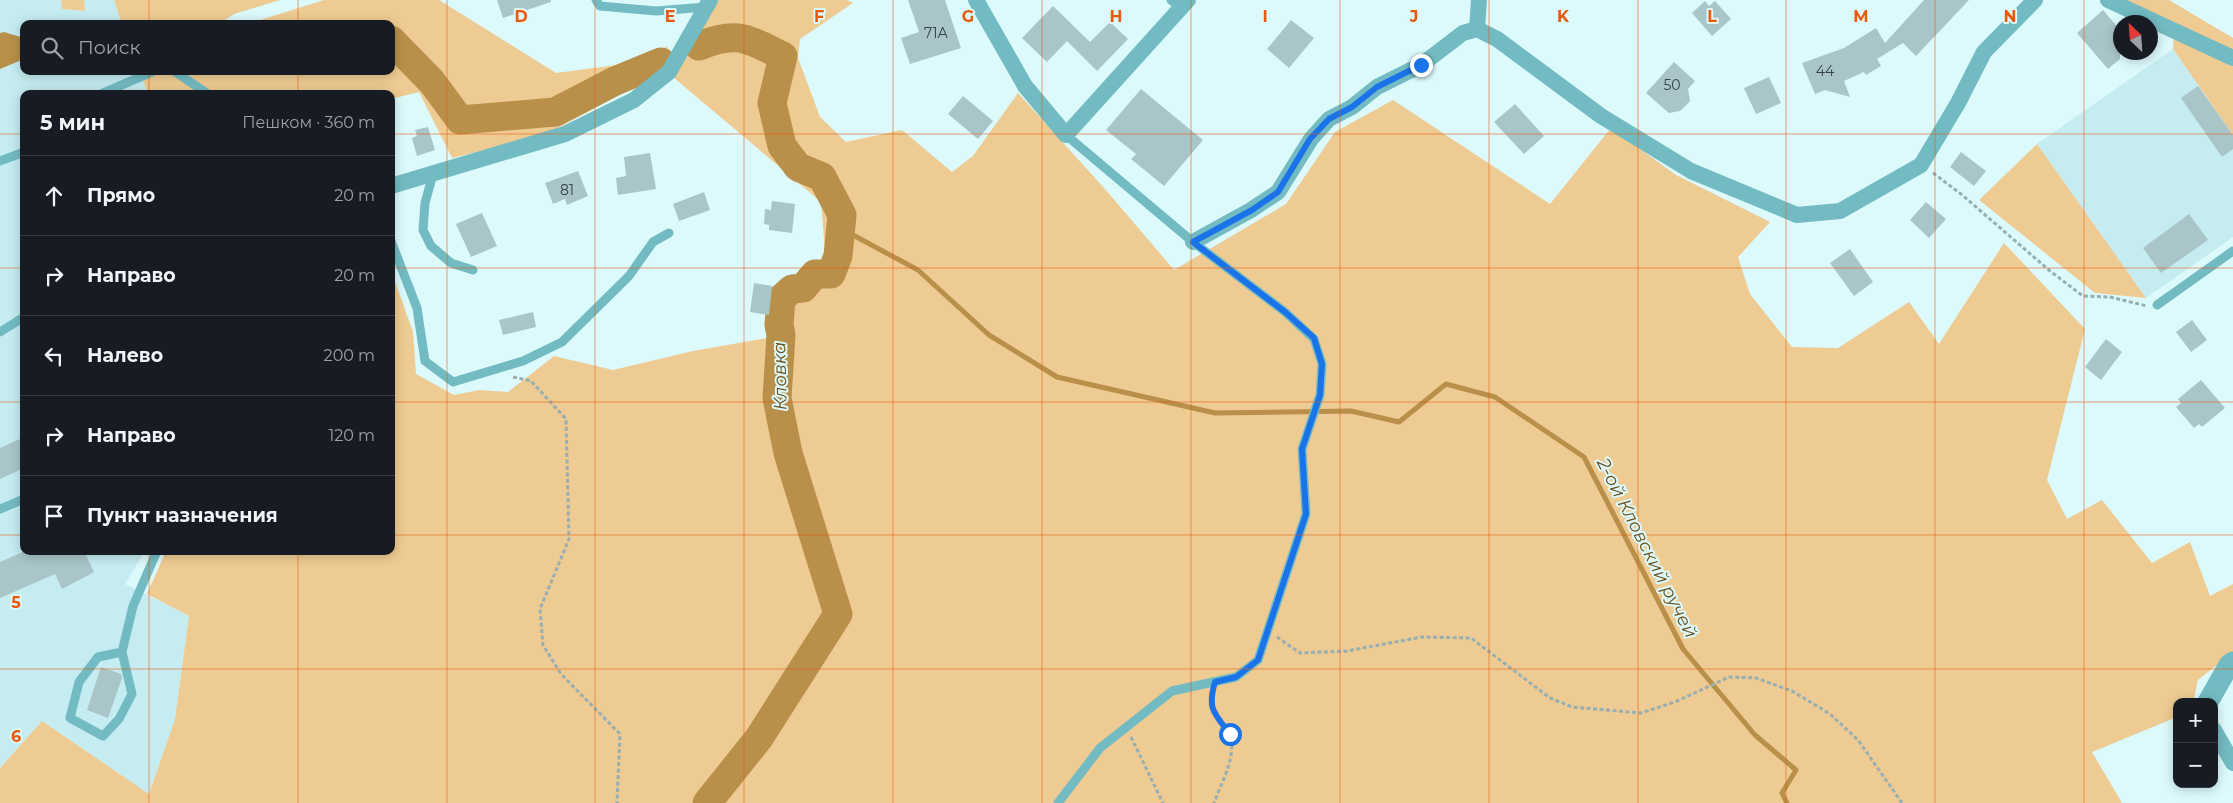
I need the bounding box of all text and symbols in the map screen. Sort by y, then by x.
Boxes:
text: D [514,7,528,26]
text: E [665,7,675,26]
text: F [814,7,824,26]
text: G [962,7,974,26]
text: H [1110,7,1122,26]
text: I [1262,7,1268,26]
text: J [1409,7,1418,26]
text: K [1557,7,1570,26]
text: L [1707,7,1717,26]
text: M [1853,7,1869,26]
text: N [2004,7,2016,26]
north arrow [2113,15,2158,60]
search box [20,20,395,75]
house number: 71А [924,24,949,42]
icon: search [38,34,66,62]
text: Поиск [78,36,141,59]
route end [1410,54,1433,77]
house number: 44 [1816,62,1835,80]
house number: 50 [1663,76,1681,94]
text: 5 мин [40,110,105,135]
text: Пешком · 360 m [242,113,375,132]
house number: 81 [560,181,574,199]
icon: ahead [40,182,68,210]
text: Прямо [87,184,155,207]
text: 20 m [334,186,375,205]
icon: right [40,262,68,290]
text: Направо [87,264,176,287]
text: 20 m [334,266,375,285]
water label: Кловка [768,341,792,411]
icon: left [40,342,68,370]
text: Налево [87,344,163,367]
text: 200 m [324,346,375,365]
icon: right [40,422,68,450]
text: Направо [87,424,176,447]
text: 120 m [328,426,375,445]
water label: 2-ой Кловский ручей [1592,454,1702,642]
icon: arrive [40,502,68,530]
text: Пункт назначения [87,504,278,527]
text: 5 [11,593,21,612]
map controls [2173,698,2218,788]
button: + [2173,698,2218,743]
route start [1219,723,1242,746]
text: 6 [11,727,21,746]
button: − [2173,743,2218,788]

